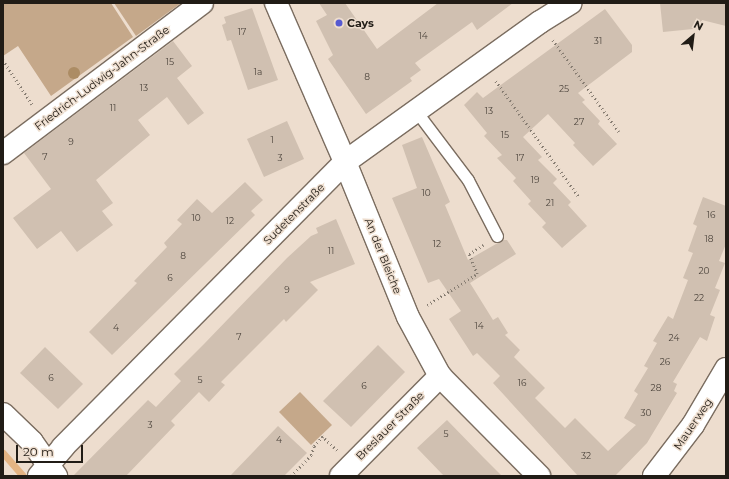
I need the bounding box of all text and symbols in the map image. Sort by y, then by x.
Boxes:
place label: Cays [347,16,374,30]
north arrow [673,16,713,56]
text: N [691,17,706,34]
marker: Cays [334,18,344,28]
street label: Friedrich-Ludwig-Jahn-Straße [32,23,172,133]
house number: 17 [238,27,246,37]
house number: 14 [418,31,428,41]
house number: 31 [594,36,602,46]
house number: 15 [166,57,174,67]
house number: 1a [254,67,262,77]
house number: 8 [364,72,370,82]
house number: 13 [140,83,148,93]
house number: 25 [559,84,569,94]
house number: 11 [110,103,116,113]
house number: 13 [485,106,493,116]
house number: 27 [574,117,584,127]
house number: 15 [501,130,509,140]
house number: 1 [270,135,274,145]
house number: 9 [68,137,74,147]
house number: 7 [42,152,48,162]
house number: 3 [277,153,283,163]
house number: 17 [516,153,524,163]
house number: 19 [531,175,539,185]
street label: Sudetenstraße [261,181,327,247]
house number: 10 [421,188,431,198]
house number: 21 [546,198,554,208]
house number: 16 [707,210,715,220]
house number: 10 [191,213,201,223]
house number: 12 [226,216,234,226]
street label: An der Bleiche [362,216,404,296]
house number: 18 [705,234,713,244]
house number: 12 [433,239,441,249]
house number: 11 [328,246,334,256]
house number: 8 [180,251,186,261]
house number: 20 [698,266,710,276]
house number: 6 [167,273,173,283]
house number: 9 [284,285,290,295]
house number: 22 [694,293,704,303]
house number: 14 [474,321,484,331]
house number: 4 [113,323,119,333]
house number: 7 [236,332,242,342]
house number: 24 [669,333,679,343]
house number: 26 [660,357,670,367]
house number: 6 [48,373,54,383]
house number: 5 [197,375,203,385]
house number: 16 [518,378,526,388]
house number: 6 [361,381,367,391]
house number: 28 [651,383,661,393]
street label: Breslauer Straße [353,389,427,463]
street label: Mauerweg [671,396,715,452]
house number: 30 [640,408,652,418]
house number: 3 [147,420,153,430]
house number: 5 [443,429,449,439]
house number: 4 [276,435,282,445]
scale bar [18,437,85,463]
text: 20 m [23,444,54,459]
house number: 32 [581,451,591,461]

